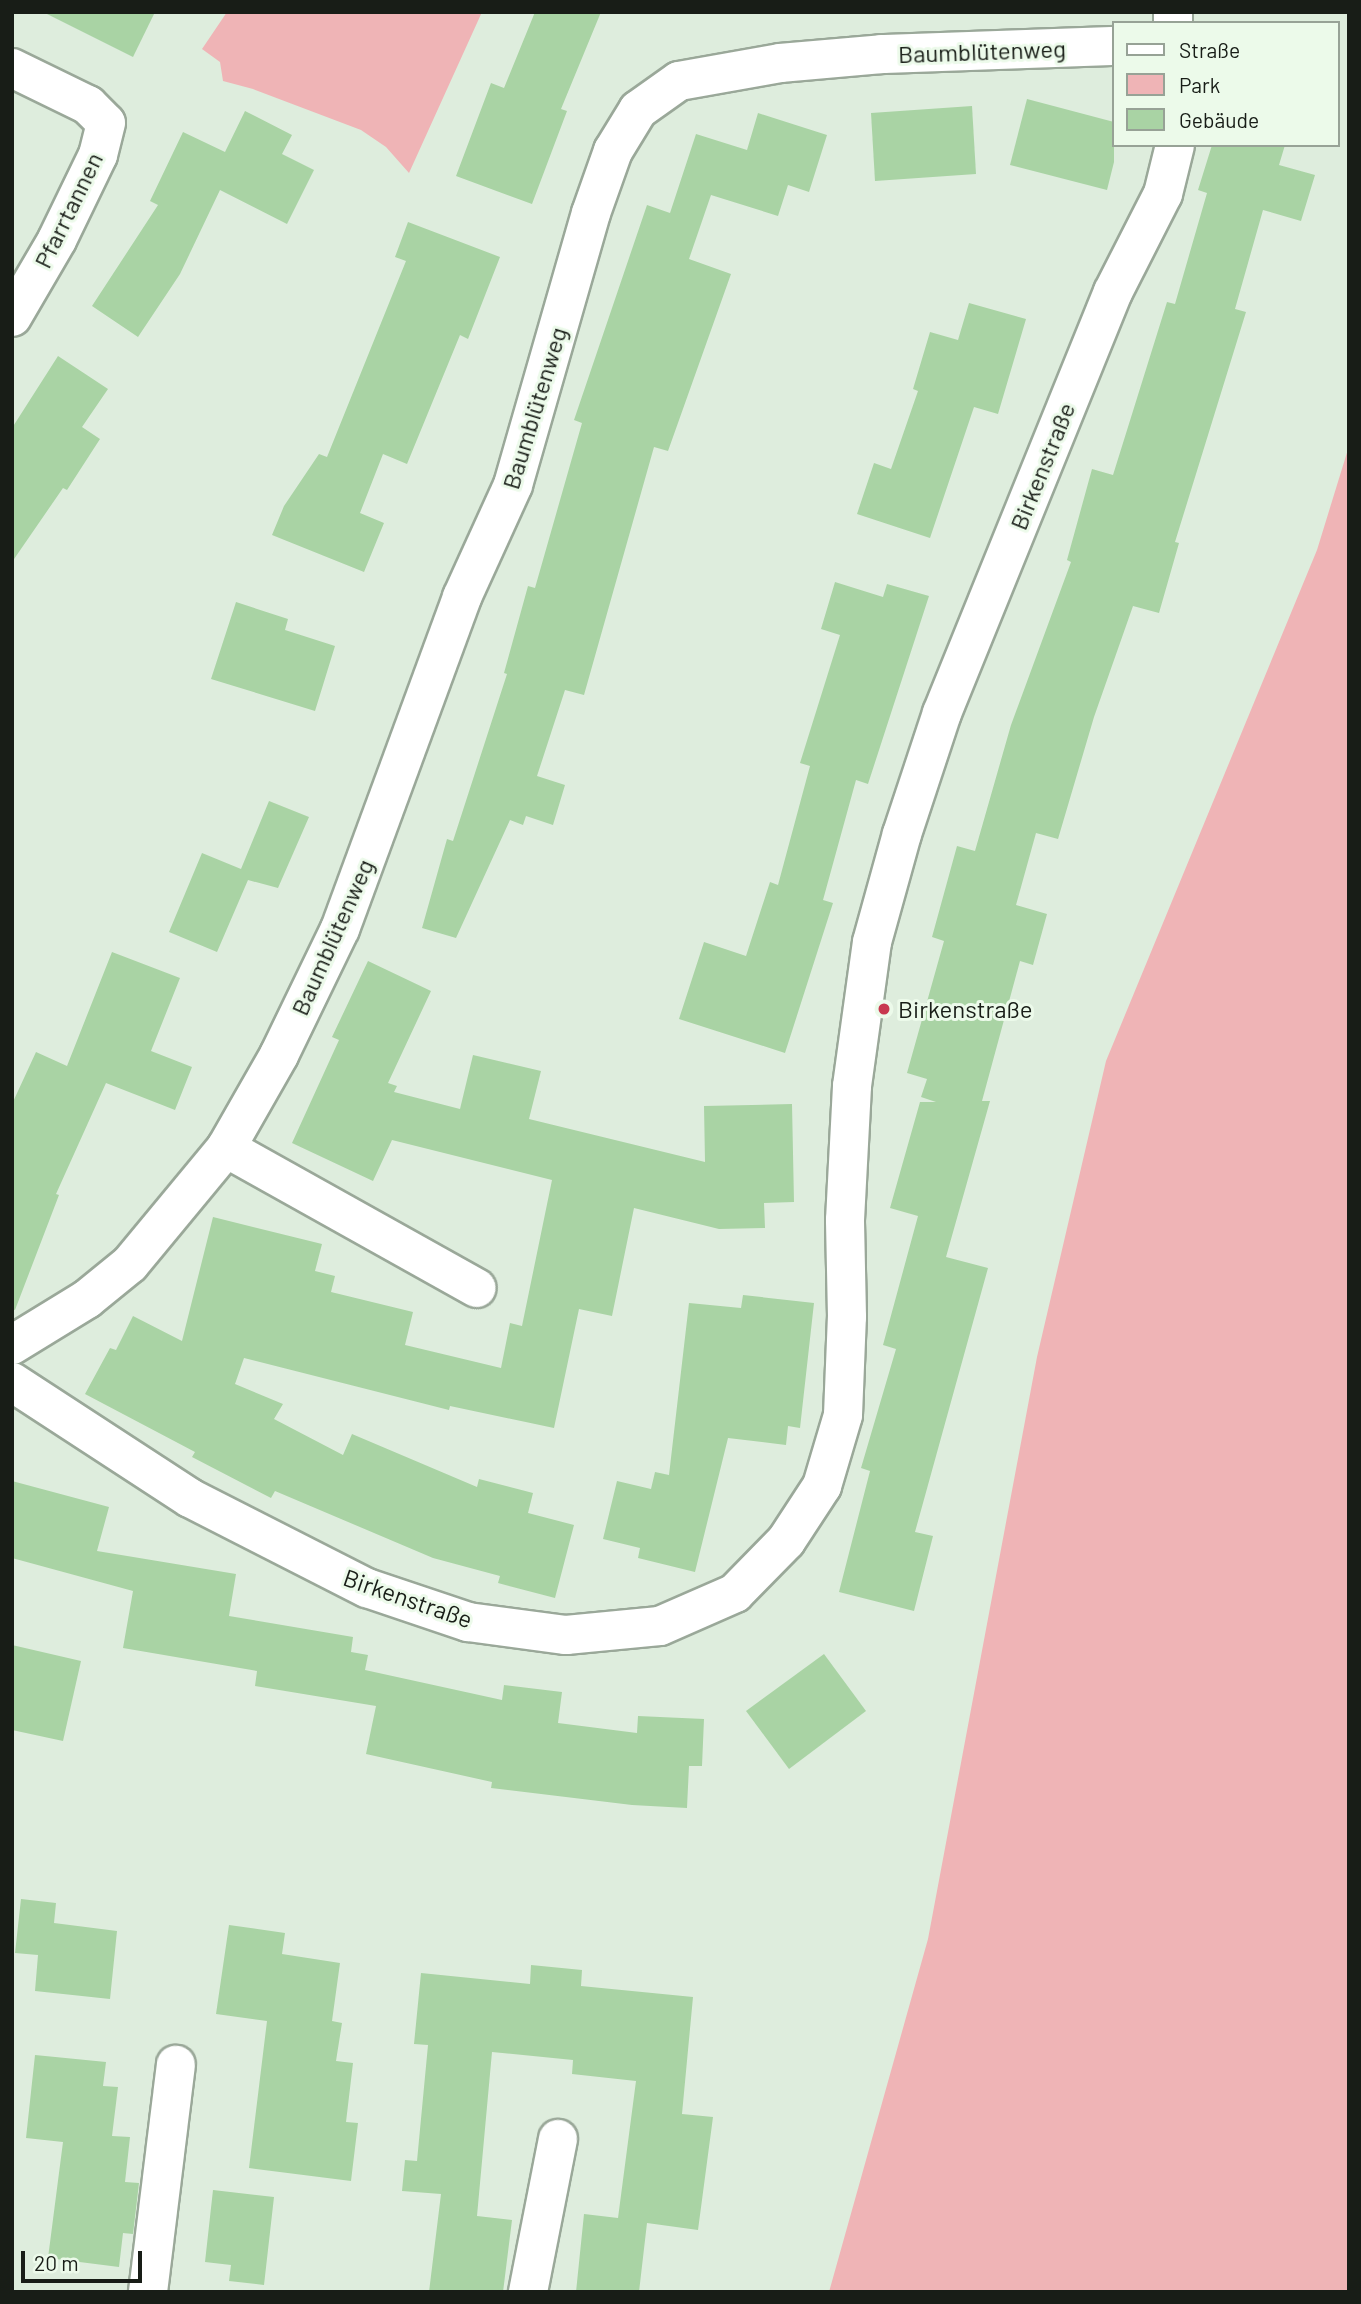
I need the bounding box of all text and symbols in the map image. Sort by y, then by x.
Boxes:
legend [1112,21,1340,147]
street label: Baumblütenweg [898,34,1066,68]
text: Straße [1179,37,1240,62]
text: Park [1179,72,1220,97]
text: Gebäude [1179,107,1259,132]
street label: Pfarrtannen [28,148,108,272]
street label: Baumblütenweg [496,324,572,492]
street label: Birkenstraße [1003,398,1081,534]
street label: Baumblütenweg [285,854,379,1020]
place label: Birkenstraße [898,995,1033,1023]
marker: Birkenstraße [876,1001,892,1017]
street label: Birkenstraße [340,1562,476,1634]
scale bar [24,2238,145,2282]
text: 20 m [34,2250,79,2275]

